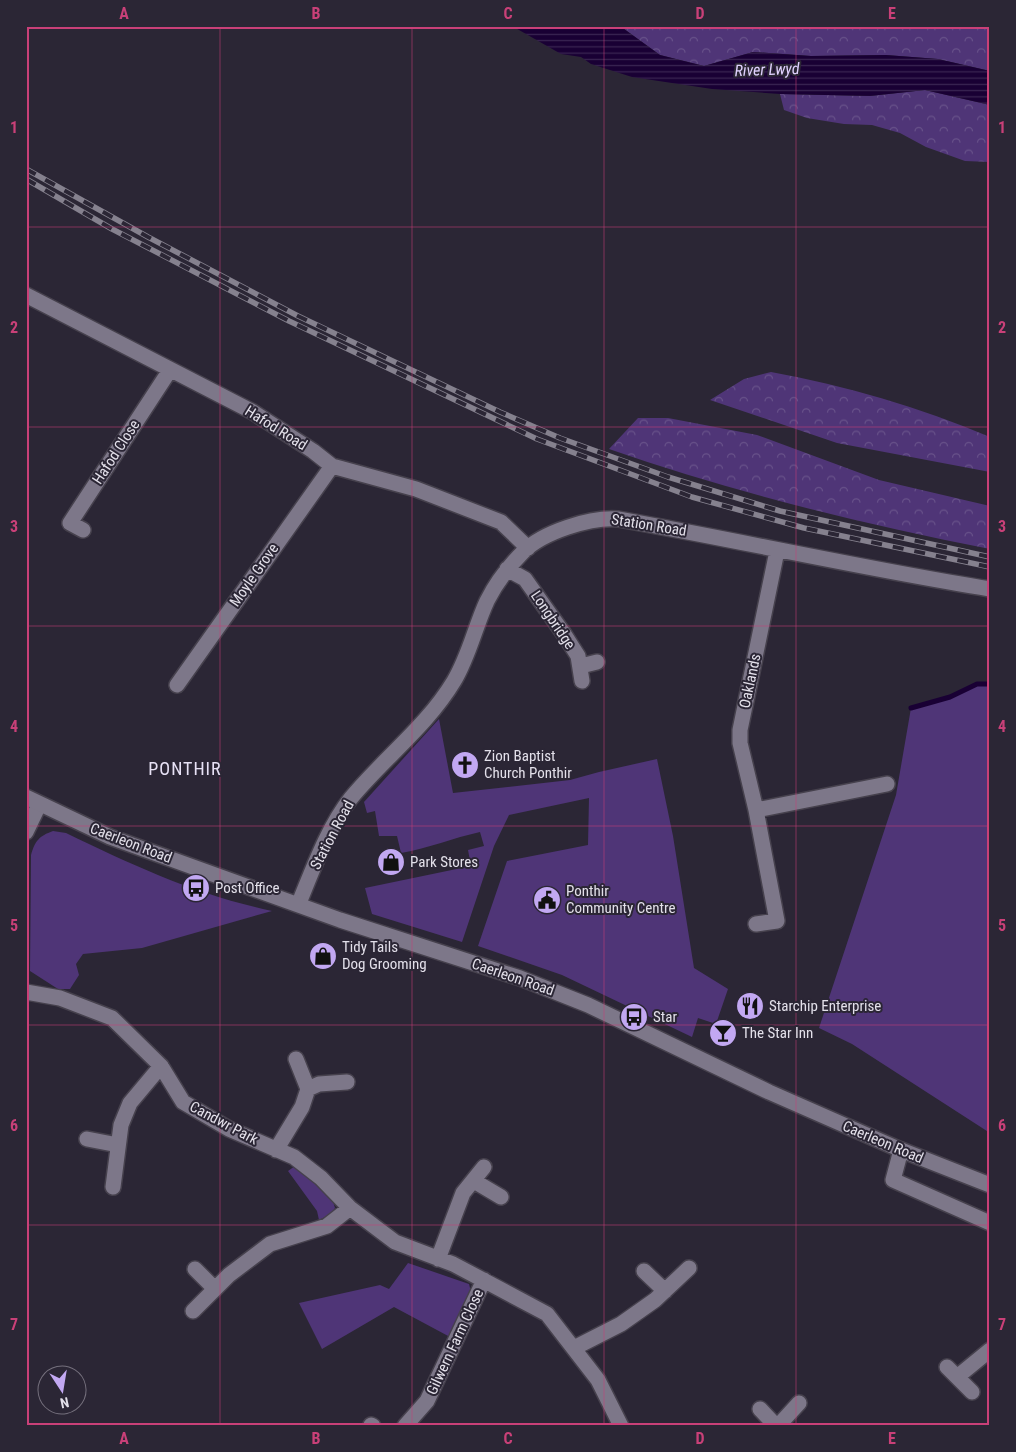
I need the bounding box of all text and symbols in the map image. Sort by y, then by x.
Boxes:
text: A [119,4,129,23]
text: B [312,4,321,23]
text: C [503,4,513,23]
text: D [695,4,705,23]
text: E [888,4,896,23]
water label: River Lwyd [734,59,800,80]
text: 1 [10,118,18,137]
text: 1 [998,118,1006,137]
text: 2 [10,318,18,337]
text: 2 [998,318,1006,337]
street label: Hafod Road [242,402,310,454]
street label: Hafod Close [89,416,143,488]
street label: Station Road [610,510,688,540]
text: 3 [10,517,18,536]
text: 3 [998,517,1006,536]
street label: Moyle Grove [226,540,282,610]
street label: Longbridge [527,587,579,653]
street label: Oaklands [735,652,765,710]
text: 4 [10,717,18,736]
text: 4 [998,717,1006,736]
place label: Zion Baptist Church Ponthir [484,747,572,782]
church icon: Zion Baptist Church Ponthir [450,750,480,780]
district label: PONTHIR [148,758,222,779]
street label: Station Road [306,797,358,873]
street label: Caerleon Road [88,819,174,867]
shop icon: Park Stores [376,847,406,877]
place label: Park Stores [410,853,478,871]
bus stop icon: Post Office [181,873,211,903]
place label: Post Office [215,879,280,897]
place label: Ponthir Community Centre [566,882,675,917]
public building icon: Ponthir Community Centre [532,885,562,915]
text: 5 [10,916,18,935]
text: 5 [998,916,1006,935]
place label: Tidy Tails Dog Grooming [342,938,427,973]
shop icon: Tidy Tails Dog Grooming [308,941,338,971]
street label: Caerleon Road [469,954,557,1000]
restaurant icon: Starchip Enterprise [735,991,765,1021]
place label: Starchip Enterprise [769,997,881,1015]
bus stop icon: Star [619,1002,649,1032]
place label: Star [653,1008,677,1026]
bar icon: The Star Inn [708,1018,738,1048]
place label: The Star Inn [742,1024,813,1042]
street label: Candwr Park [187,1097,262,1149]
text: 6 [10,1116,18,1135]
text: 6 [998,1116,1006,1135]
street label: Caerleon Road [840,1117,926,1167]
street label: Gilwern Farm Close [423,1286,487,1398]
text: 7 [10,1315,18,1334]
text: 7 [998,1315,1006,1334]
north arrow [38,1364,88,1414]
text: N [59,1394,71,1411]
text: A [119,1429,129,1448]
text: B [312,1429,321,1448]
text: C [503,1429,513,1448]
text: D [695,1429,705,1448]
text: E [888,1429,896,1448]

